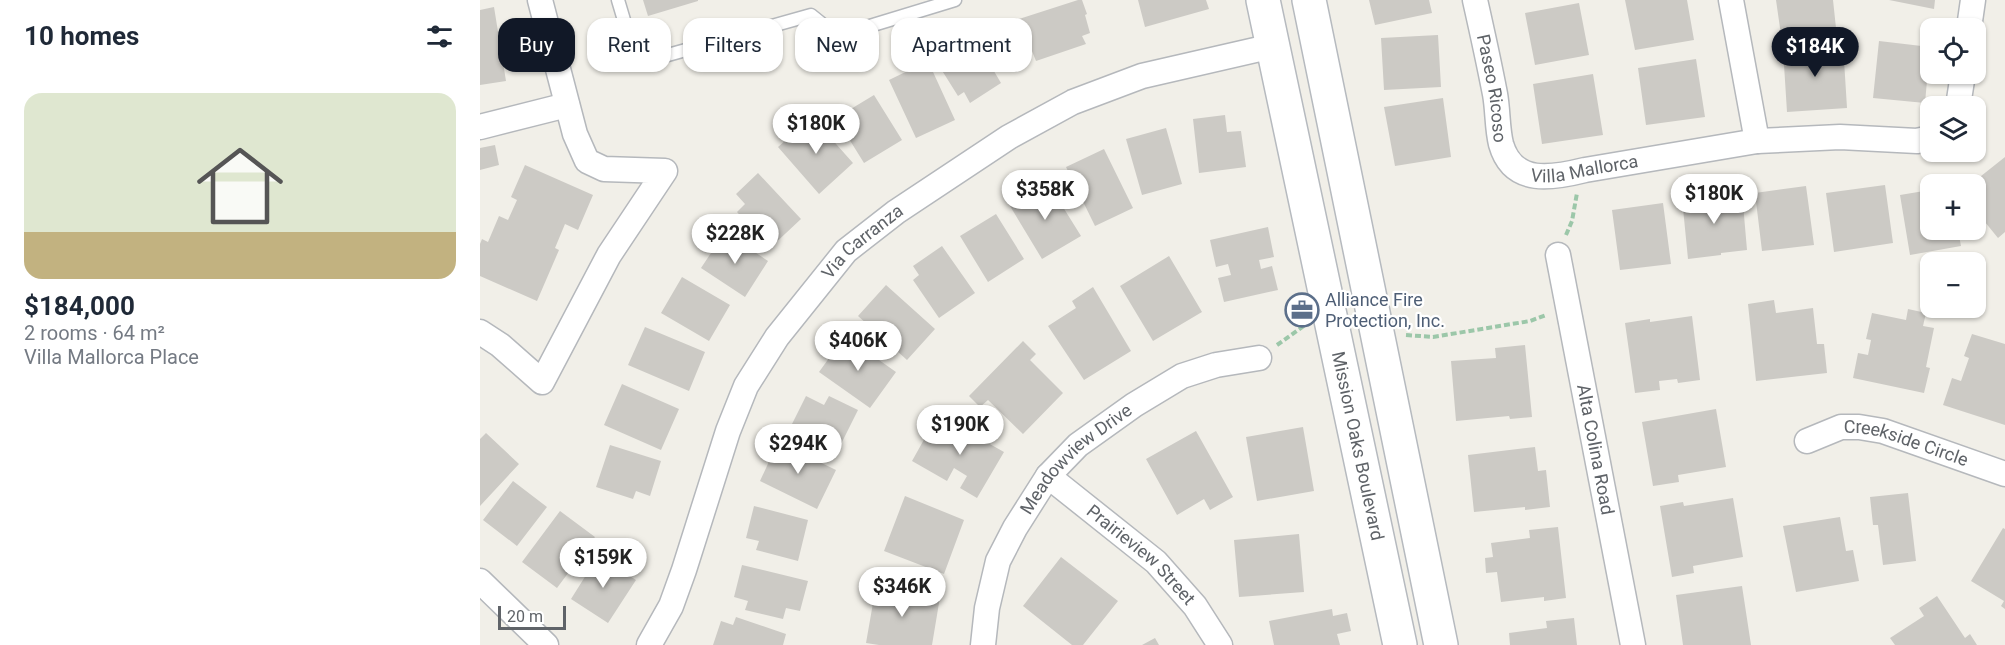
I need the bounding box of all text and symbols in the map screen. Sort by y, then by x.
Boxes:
chip: Buy [498,18,575,72]
chip: Rent [587,18,671,72]
chip: Filters [683,18,783,72]
chip: New [795,18,879,72]
chip: Apartment [891,18,1032,72]
map controls [1920,18,1986,318]
button: locate [1920,18,1986,84]
icon: filters [423,20,456,53]
text: 10 homes [24,21,139,51]
pin: $184K [1773,27,1857,78]
street label: Paseo Ricoso [1473,32,1511,144]
text: $184K [1786,34,1844,58]
button: layers [1920,96,1986,162]
pin: $180K [774,104,858,155]
text: $180K [787,111,845,135]
icon: home [186,132,294,240]
street label: Villa Mallorca [1529,150,1640,187]
pin: $358K [1003,170,1087,221]
pin: $180K [1672,174,1756,225]
button: + [1920,174,1986,240]
text: $358K [1016,177,1074,201]
text: $180K [1685,181,1743,205]
street label: Via Carranza [817,200,907,283]
pin: $228K [693,214,777,265]
text: $228K [706,221,764,245]
button: − [1920,252,1986,318]
place label: Alliance Fire Protection, Inc. [1325,289,1445,331]
text: $184,000 [24,291,135,321]
office icon: Alliance Fire Protection, Inc. [1284,292,1320,328]
text: 2 rooms · 64 m² [24,321,165,345]
pin: $406K [816,321,900,372]
text: $406K [829,328,887,352]
text: Villa Mallorca Place [24,345,199,369]
street label: Mission Oaks Boulevard [1328,350,1389,542]
street label: Alta Colina Road [1573,382,1619,516]
street label: Meadowview Drive [1016,399,1136,518]
pin: $190K [918,405,1002,456]
text: $190K [931,412,989,436]
street label: Creekside Circle [1844,416,1971,470]
pin: $294K [756,424,840,475]
text: $294K [769,431,827,455]
street label: Prairieview Street [1083,500,1200,609]
pin: $159K [561,538,645,589]
text: $159K [574,545,632,569]
pin: $346K [860,567,944,618]
text: $346K [873,574,931,598]
scale bar [498,603,566,630]
text: 20 m [507,607,543,626]

